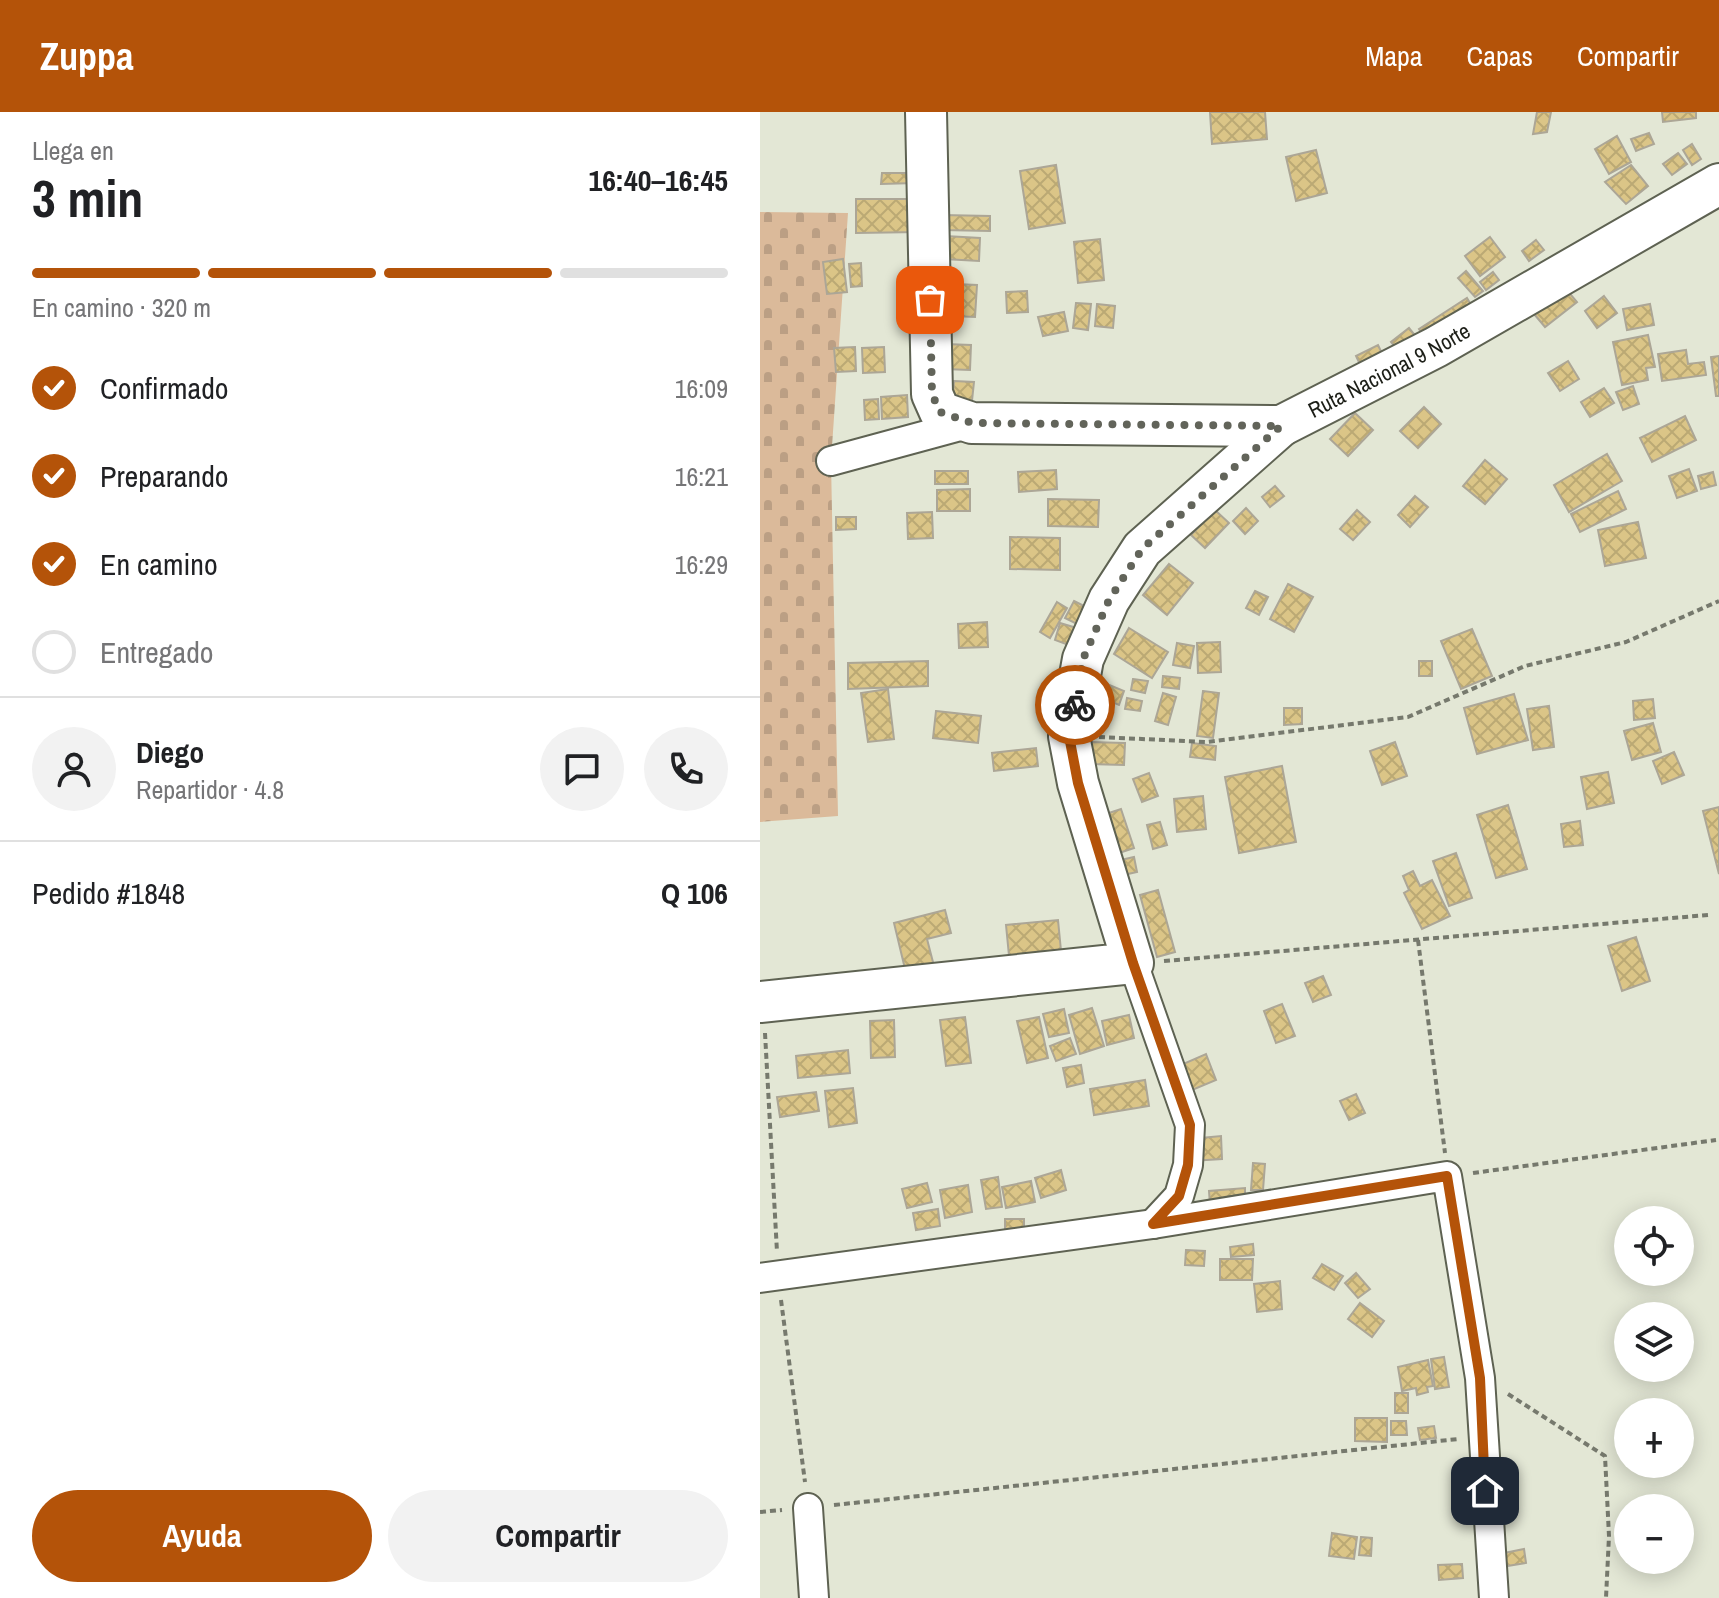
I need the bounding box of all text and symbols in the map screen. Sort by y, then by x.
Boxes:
text: Zuppa [40,31,133,82]
text: Mapa [1365,37,1423,75]
text: Capas [1467,37,1533,75]
text: Compartir [1577,37,1679,75]
text: Llega en [32,133,114,168]
text: 16:40–16:45 [589,160,728,200]
text: 3 min [32,163,143,233]
pin [896,266,964,334]
icon: bag [908,278,952,322]
text: En camino · 320 m [32,290,211,325]
street label: Ruta Nacional 9 Norte [1303,316,1475,425]
icon: check [32,366,76,410]
text: Confirmado [100,368,229,408]
text: 16:09 [675,371,728,406]
icon: check [32,454,76,498]
text: Preparando [100,456,229,496]
text: 16:21 [675,459,728,494]
icon: check [32,542,76,586]
text: En camino [100,544,218,584]
text: 16:29 [675,547,728,582]
text: Entregado [100,632,214,672]
courier [1035,665,1115,745]
icon: bike [1053,683,1097,727]
button: person [32,727,116,811]
button: chat [540,727,624,811]
button: phone [644,727,728,811]
text: Diego [136,732,204,772]
text: Repartidor · 4.8 [136,772,284,807]
text: Pedido #1848 [32,873,185,913]
text: Q 106 [661,873,728,913]
map controls [1614,1206,1694,1574]
button: locate [1614,1206,1694,1286]
button: layers [1614,1302,1694,1382]
button: + [1614,1398,1694,1478]
pin [1451,1457,1519,1525]
icon: home [1463,1469,1507,1513]
button: Ayuda [32,1490,372,1582]
button: Compartir [388,1490,728,1582]
button: − [1614,1494,1694,1574]

